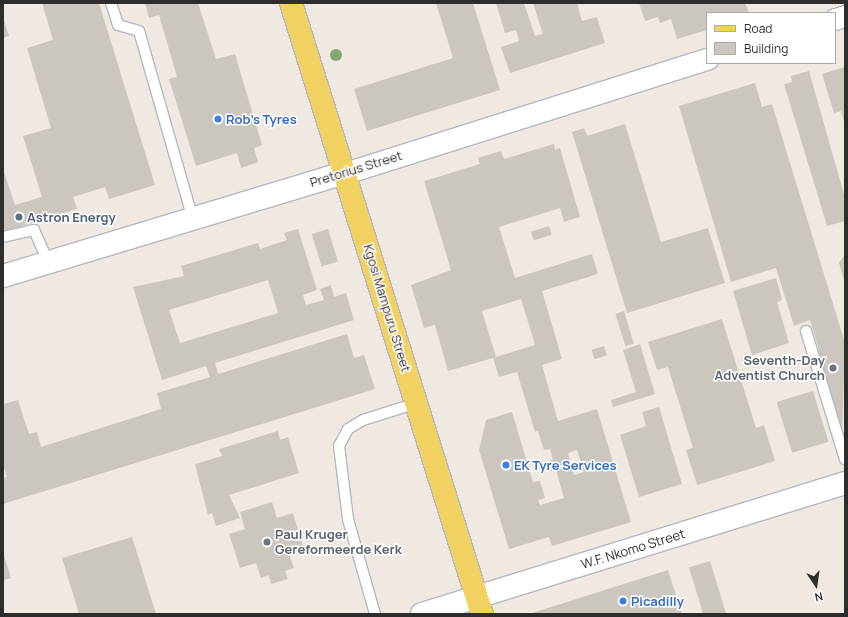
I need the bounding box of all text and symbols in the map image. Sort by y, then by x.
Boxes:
legend [706,12,836,64]
text: Road [744,20,772,37]
text: Building [744,40,788,57]
place label: Rob's Tyres [226,111,297,127]
marker: Rob's Tyres [213,114,223,124]
street label: Pretorius Street [308,148,404,190]
place label: Astron Energy [27,209,116,225]
marker: Astron Energy [14,212,24,222]
street label: Kgosi Mampuru Street [360,242,414,374]
place label: Seventh-Day Adventist Church [714,353,825,384]
marker: Seventh-Day Adventist Church [828,363,838,373]
place label: EK Tyre Services [514,457,617,473]
marker: EK Tyre Services [501,460,511,470]
street label: W.F. Nkomo Street [579,526,687,572]
place label: Paul Kruger Gereformeerde Kerk [275,527,402,558]
marker: Paul Kruger Gereformeerde Kerk [262,537,272,547]
north arrow [796,565,836,605]
text: N [813,589,824,605]
place label: Picadilly [631,593,684,609]
marker: Picadilly [618,596,628,606]

